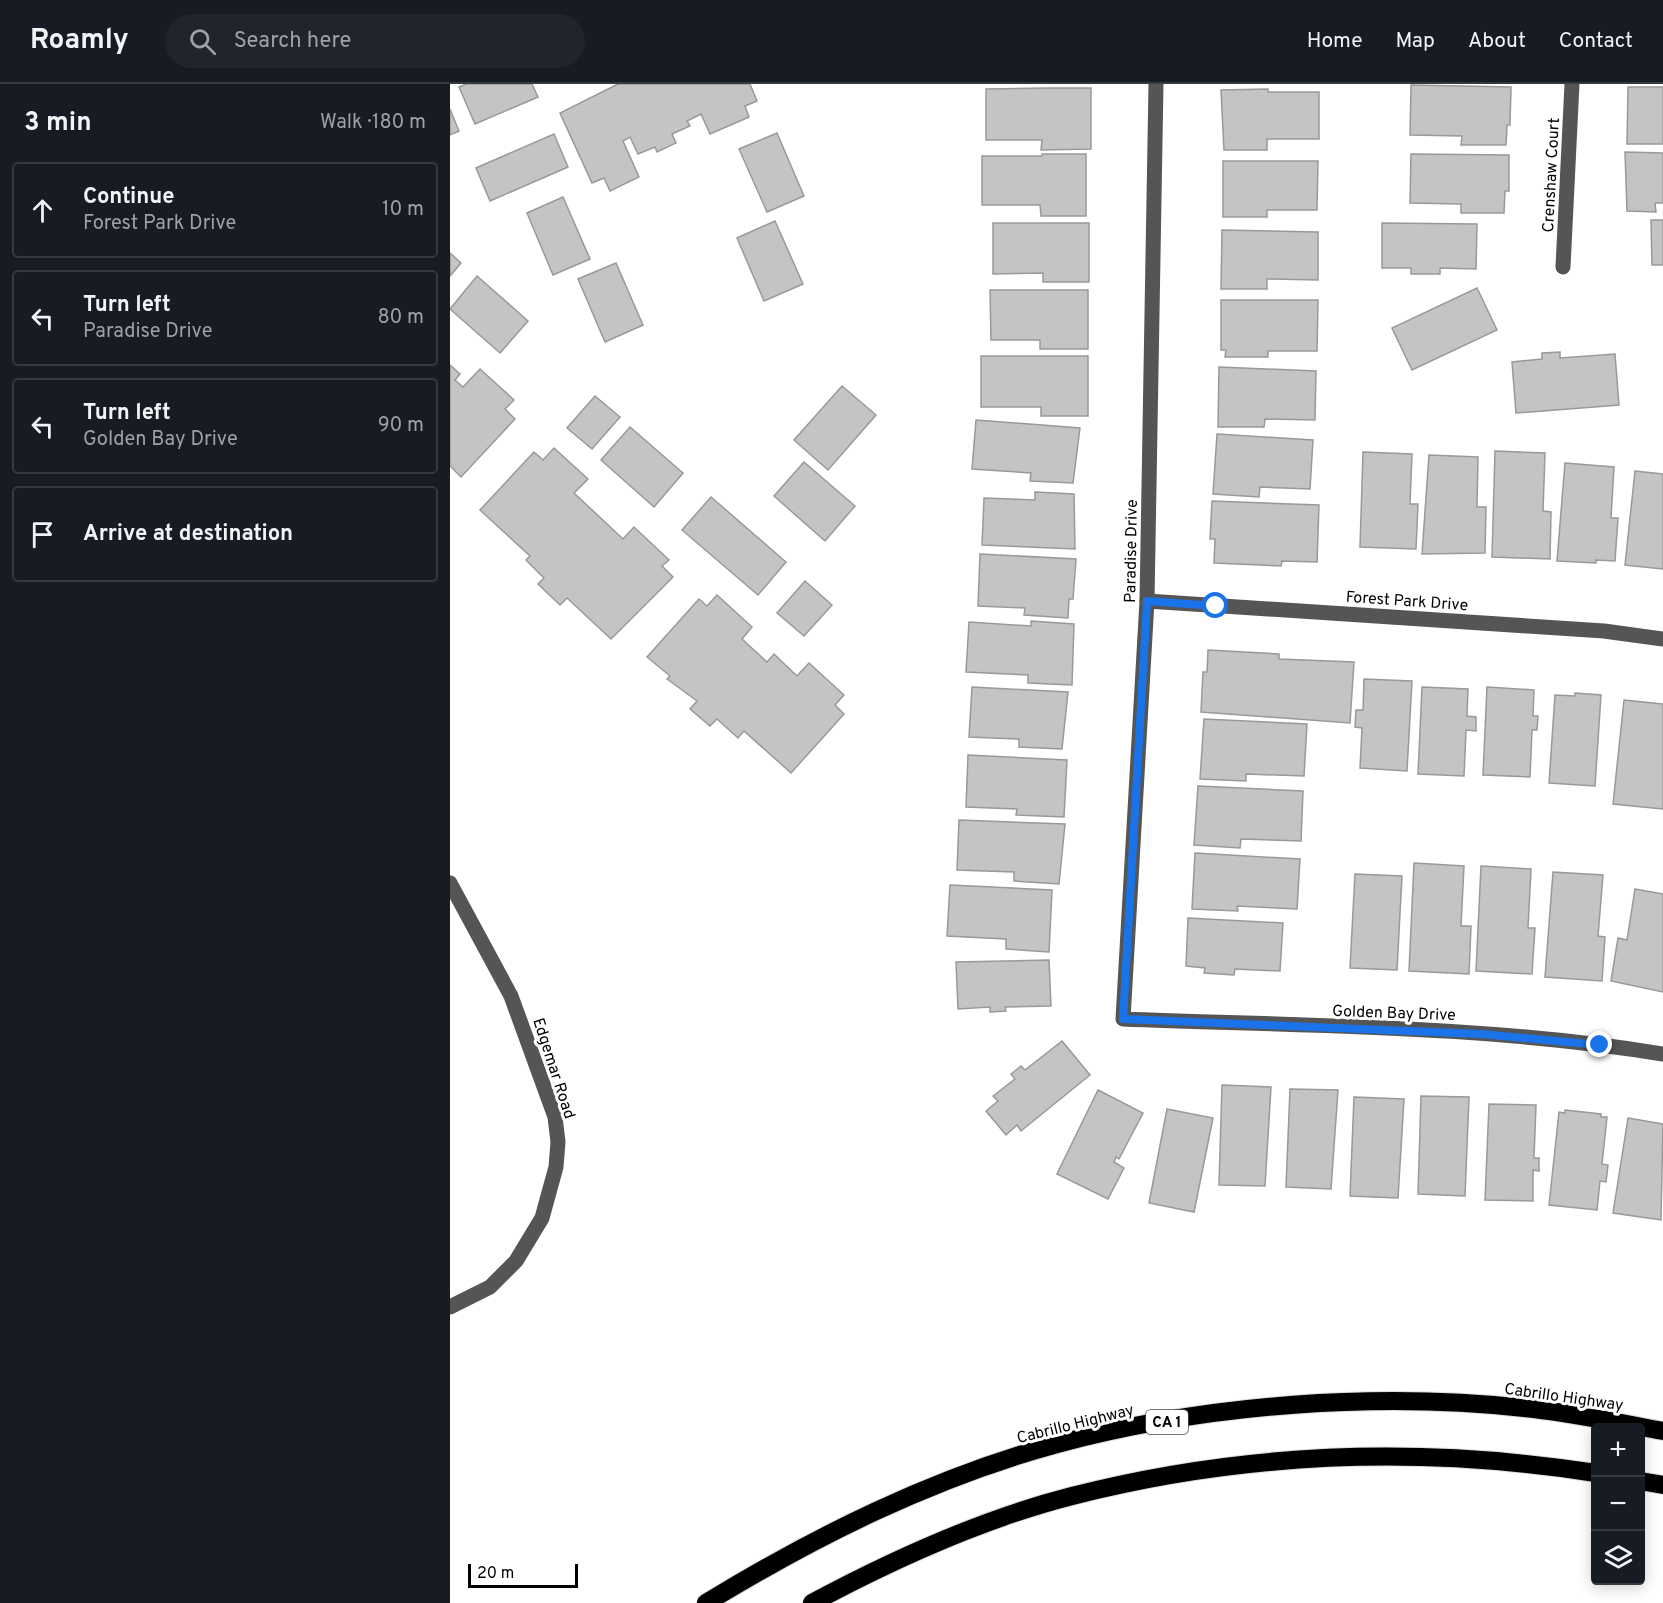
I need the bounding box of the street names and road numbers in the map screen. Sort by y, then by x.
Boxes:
street label: Crenshaw Court [1539,117,1565,233]
street label: Paradise Drive [1121,499,1143,603]
street label: Forest Park Drive [1345,588,1469,616]
street label: Golden Bay Drive [1332,1002,1456,1026]
street label: Edgemar Road [527,1016,579,1122]
street label: Cabrillo Highway [1503,1380,1625,1416]
street label: Cabrillo Highway [1015,1401,1136,1449]
road number: CA 1 [1146,1410,1188,1434]

